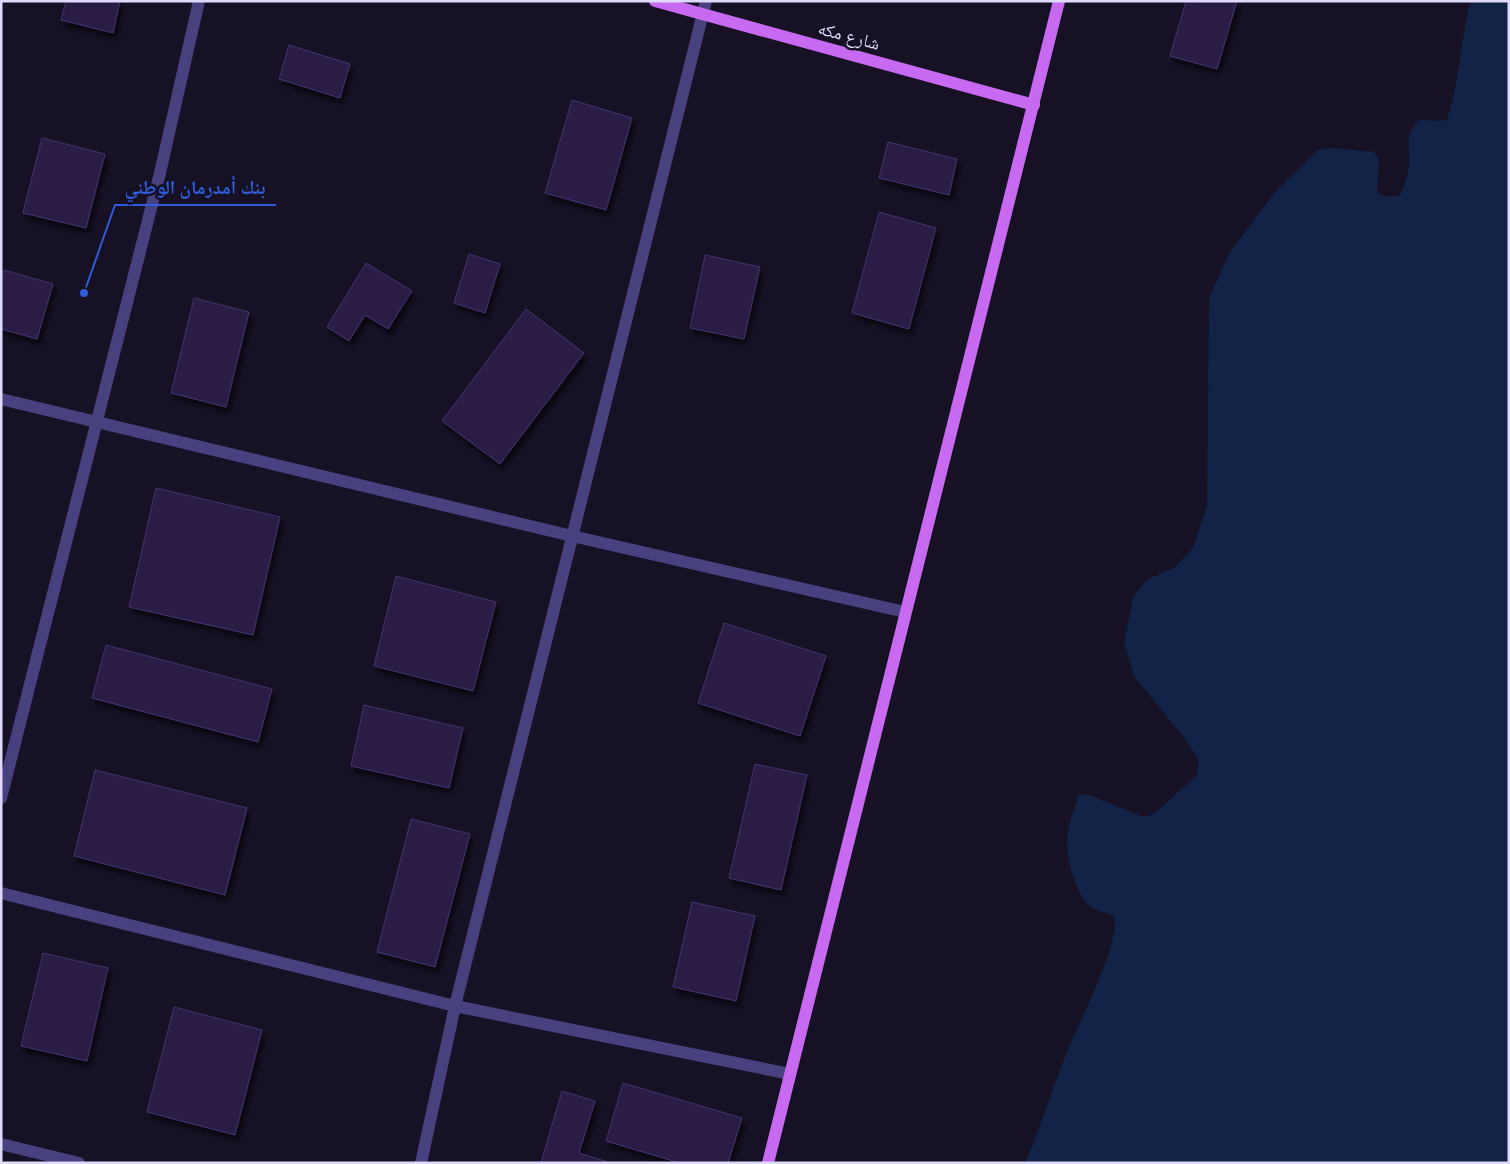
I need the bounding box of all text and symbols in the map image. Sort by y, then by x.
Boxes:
street label: شارع مكه [816,17,882,55]
callout: بنك أمدرمان الوطني [115,171,276,205]
text: بنك أمدرمان الوطني [125,176,265,203]

